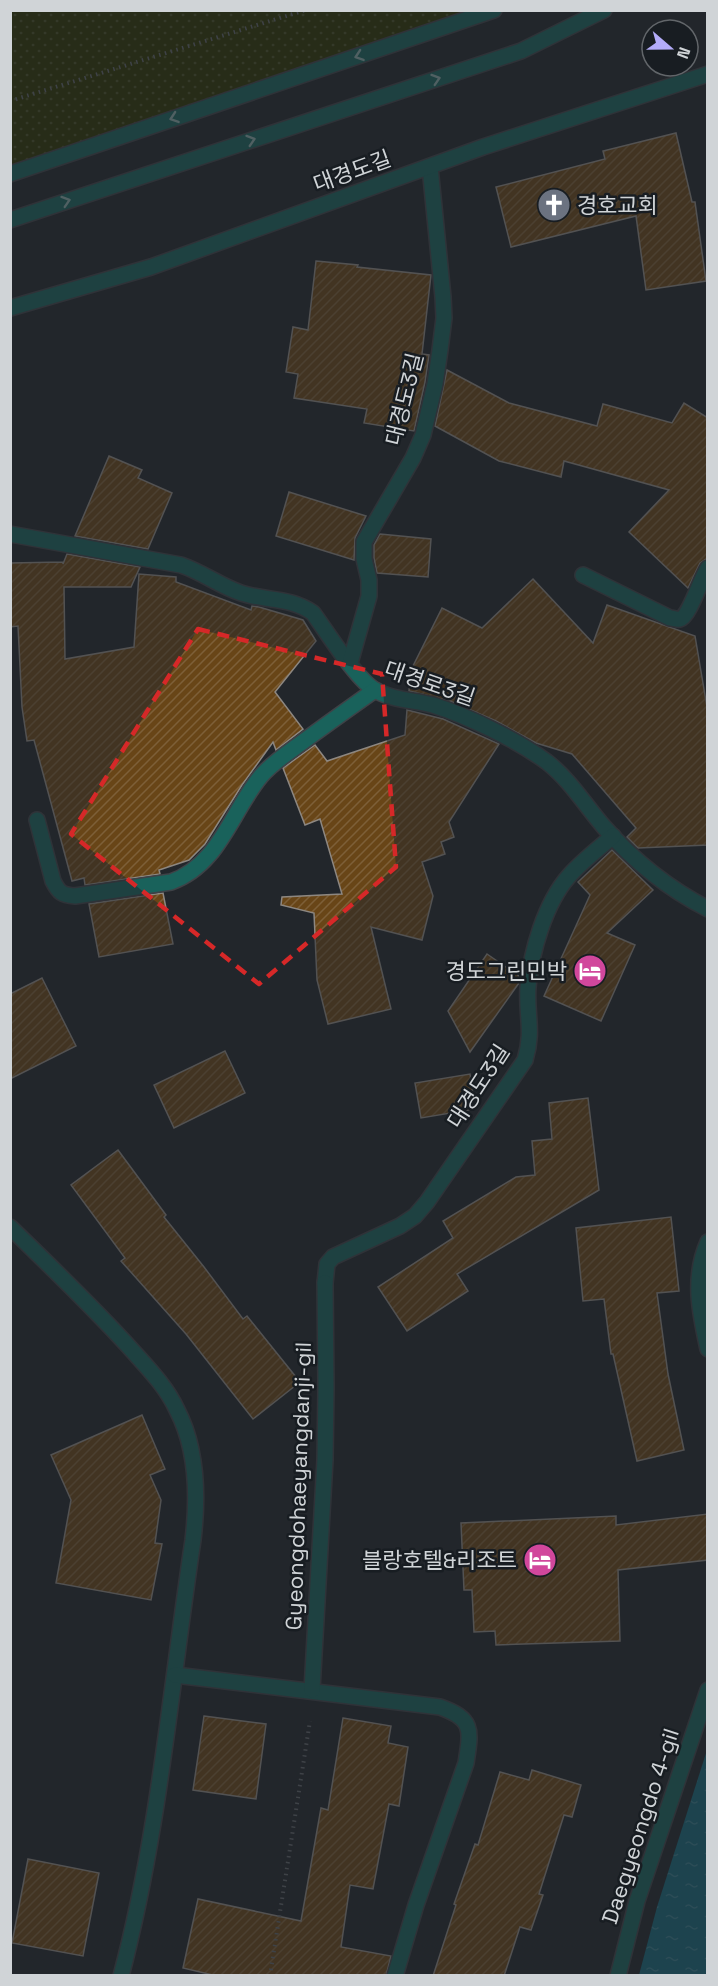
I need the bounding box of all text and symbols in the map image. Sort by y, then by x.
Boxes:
north arrow [640,18,700,78]
text: N [672,44,695,62]
one-way arrow [354,48,365,61]
one-way arrow [430,73,441,86]
one-way arrow [169,110,180,123]
one-way arrow [245,134,256,147]
street label: 대경도길 [309,144,395,198]
church icon: 경호교회 [536,187,572,223]
place label: 경호교회 [577,191,658,219]
one-way arrow [60,196,71,208]
street label: 대경도3길 [379,350,429,448]
street label: 대경로3길 [381,654,479,712]
hotel icon: 경도그린민박 [572,953,608,989]
place label: 경도그린민박 [446,957,567,985]
street label: 대경도3길 [441,1039,515,1133]
street label: Gyeongdohaeyangdanji-gil [279,1341,317,1631]
hotel icon: 블랑호텔&리조트 [522,1542,558,1578]
place label: 블랑호텔&리조트 [362,1546,517,1574]
street label: Daegyeongdo 4-gil [595,1725,685,1927]

